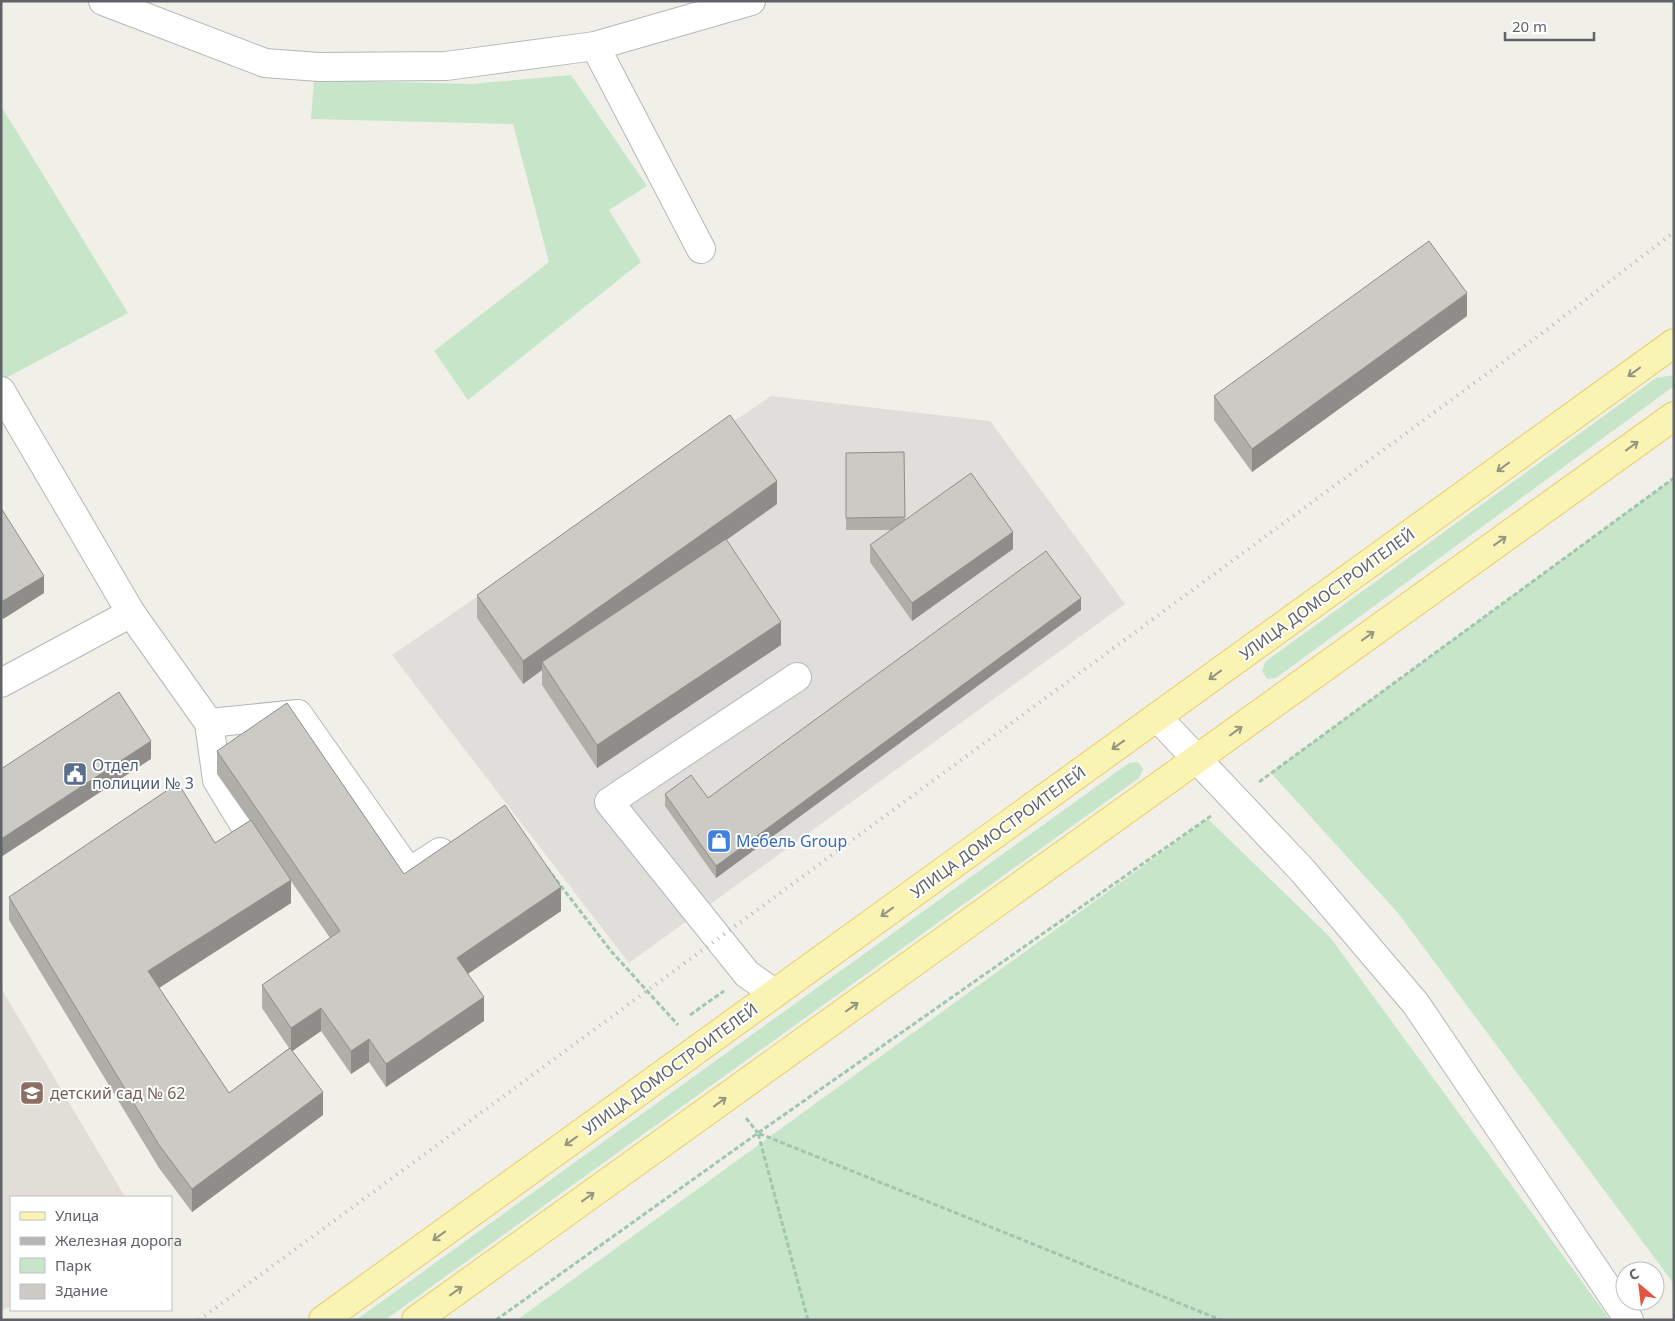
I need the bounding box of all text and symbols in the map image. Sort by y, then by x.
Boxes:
scale bar [1505,10,1594,42]
text: 20 m [1512,16,1547,36]
one-way arrow [1627,367,1641,377]
one-way arrow [1625,441,1639,451]
one-way arrow [1496,462,1510,472]
street label: УЛИЦА ДОМОСТРОИТЕЛЕЙ [1235,523,1419,665]
one-way arrow [1493,536,1507,546]
one-way arrow [1361,631,1375,641]
one-way arrow [1208,670,1222,680]
one-way arrow [1229,726,1243,736]
one-way arrow [1111,740,1125,750]
place label: Отдел полиции № 3 [92,754,194,794]
public building icon: Отдел полиции № 3 [62,761,88,787]
street label: УЛИЦА ДОМОСТРОИТЕЛЕЙ [906,761,1090,903]
shop icon: Мебель Group [706,828,732,854]
place label: Мебель Group [736,830,847,852]
one-way arrow [880,907,894,917]
street label: УЛИЦА ДОМОСТРОИТЕЛЕЙ [578,998,762,1140]
one-way arrow [845,1002,859,1012]
school or university icon: детский сад № 62 [19,1080,45,1106]
place label: детский сад № 62 [50,1082,186,1104]
one-way arrow [713,1097,727,1107]
one-way arrow [564,1135,578,1146]
one-way arrow [581,1192,595,1202]
legend [10,1196,172,1311]
text: Улица [55,1205,99,1225]
text: Железная дорога [55,1230,182,1250]
one-way arrow [432,1231,446,1241]
text: Парк [55,1255,91,1275]
north arrow [1615,1261,1665,1311]
text: С [1625,1264,1642,1285]
text: Здание [55,1280,108,1300]
one-way arrow [449,1286,463,1296]

